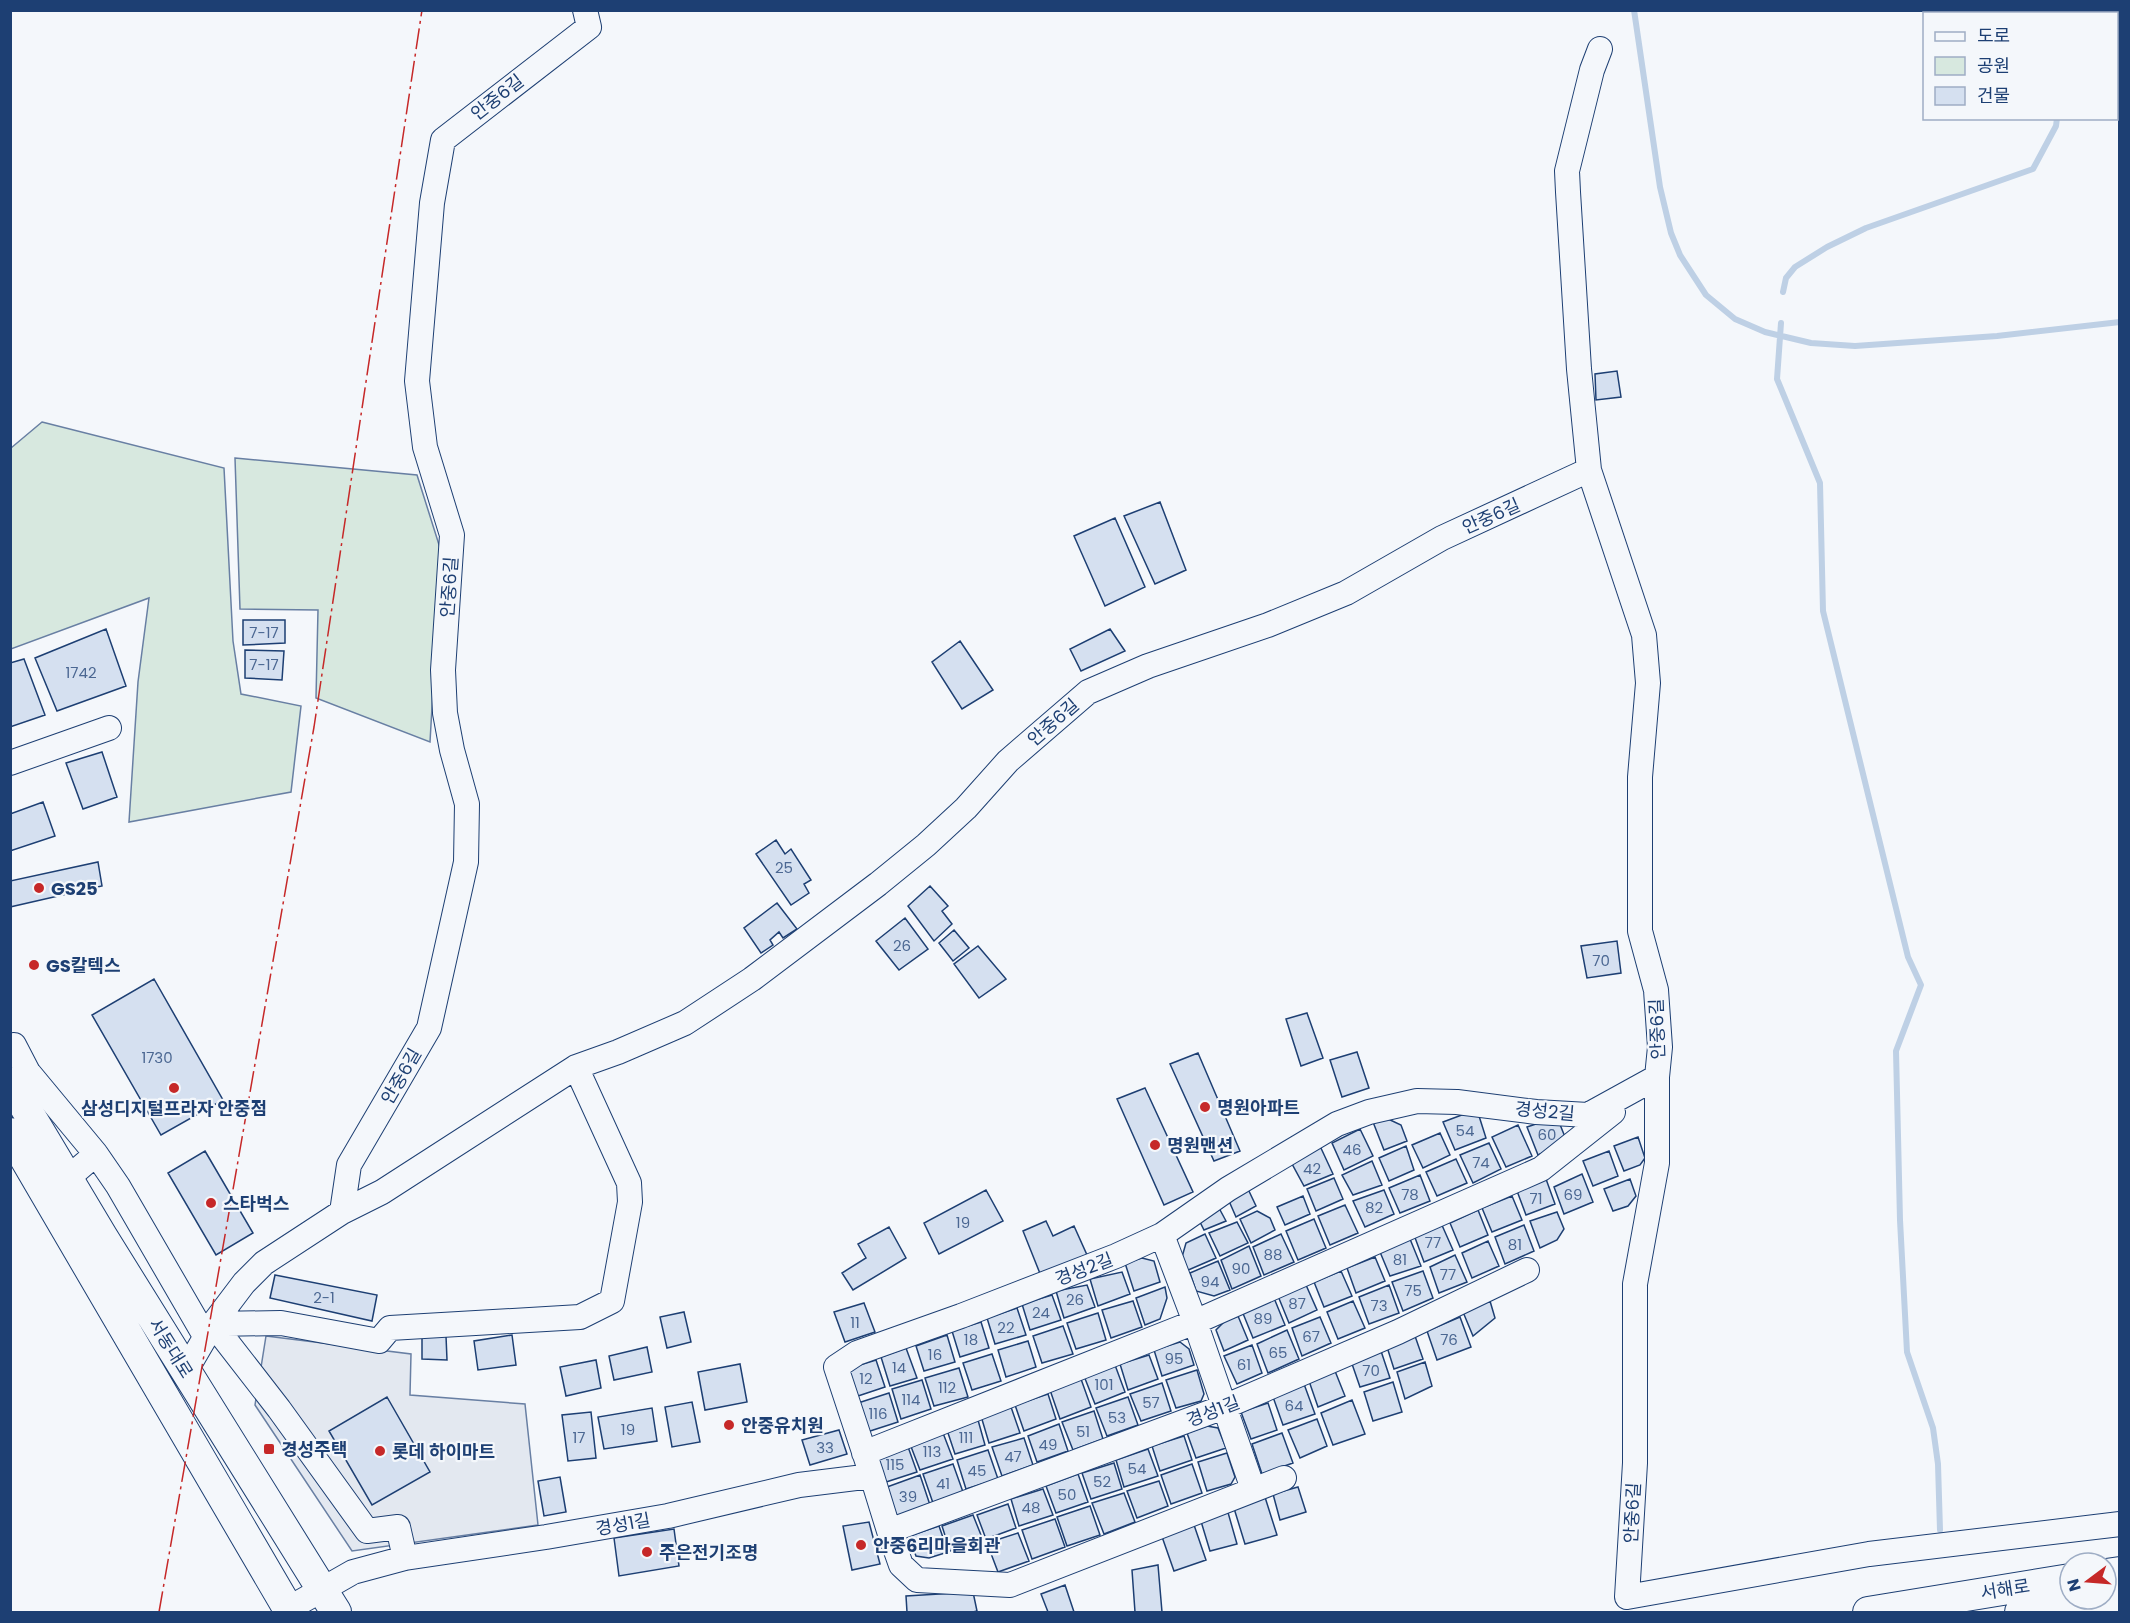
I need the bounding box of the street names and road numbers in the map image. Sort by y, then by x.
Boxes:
street label: 안중6길 [465,68,529,126]
street label: 안중6길 [1458,492,1524,540]
street label: 안중6길 [434,556,464,618]
street label: 안중6길 [1022,693,1084,751]
street label: 안중6길 [1643,998,1671,1060]
street label: 안중6길 [375,1043,427,1109]
street label: 경성2길 [1514,1096,1576,1126]
street label: 경성2길 [1051,1247,1117,1291]
street label: 서동대로 [143,1313,199,1383]
street label: 경성1길 [1183,1389,1243,1433]
street label: 안중6길 [1618,1482,1646,1544]
street label: 경성1길 [594,1507,652,1541]
street label: 서해로 [1979,1573,2031,1605]

